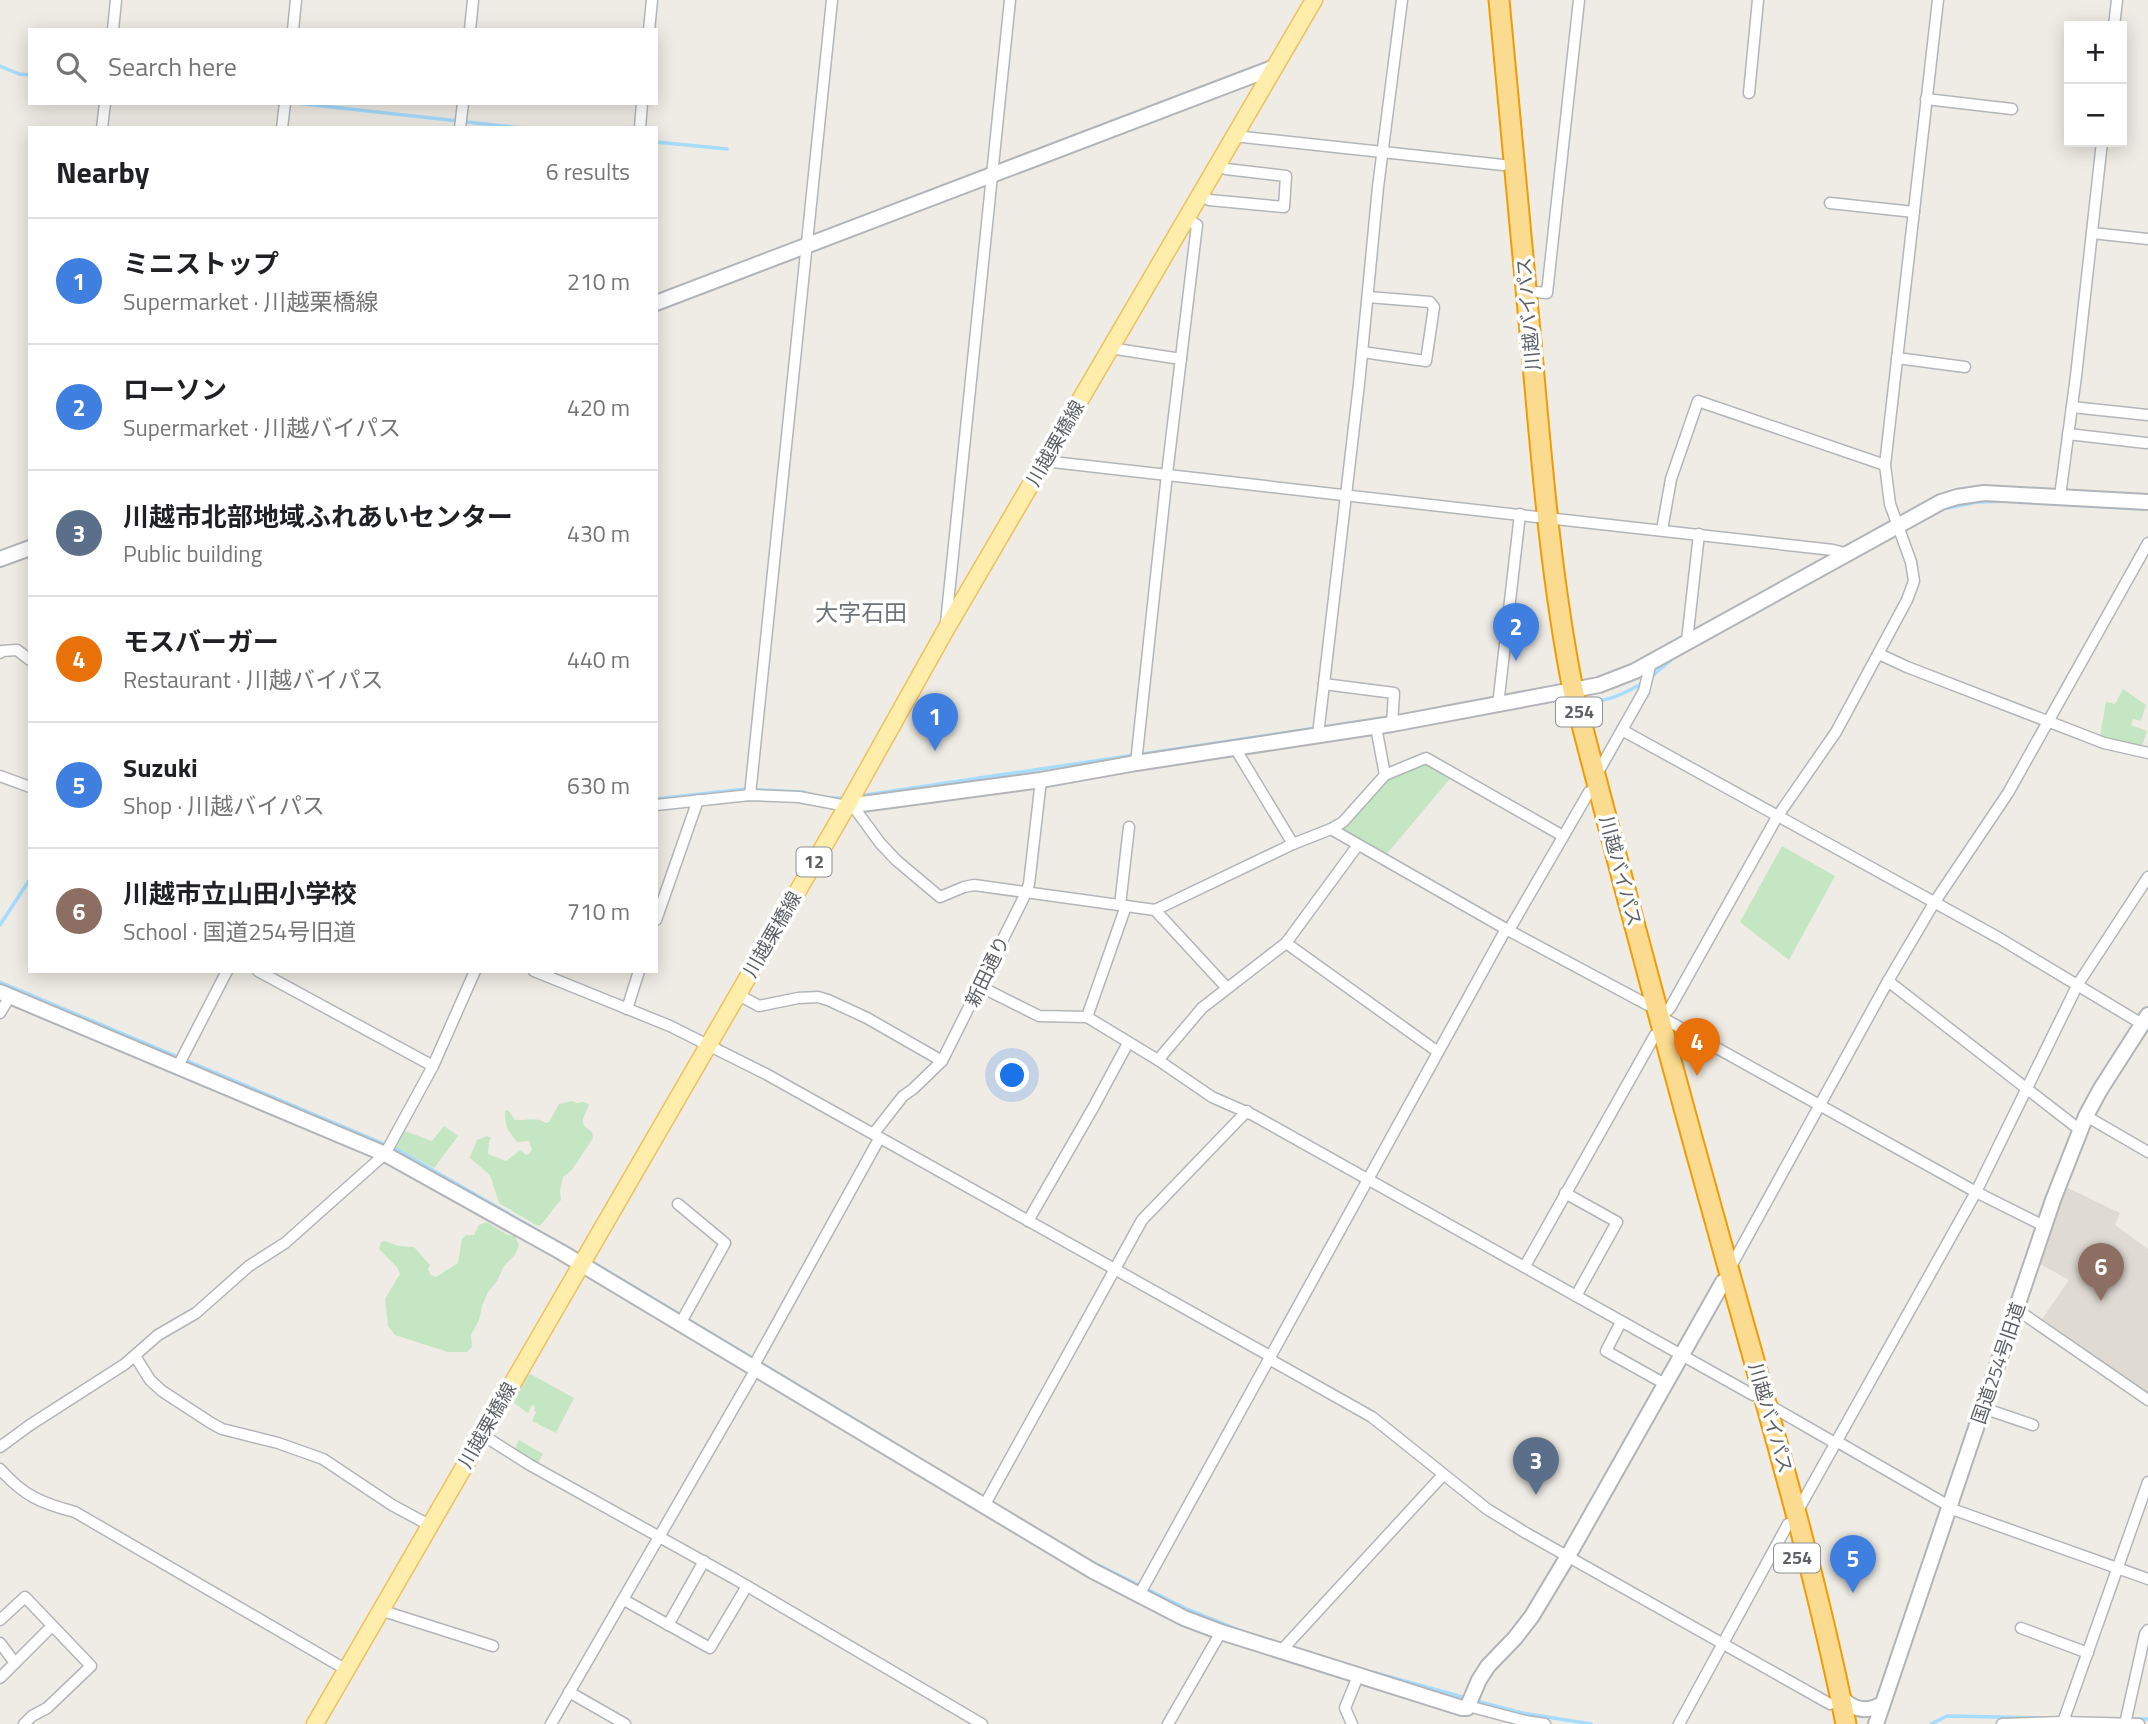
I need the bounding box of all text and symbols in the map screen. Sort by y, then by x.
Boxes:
map controls [2064,21,2127,147]
button: + [2064,21,2127,84]
search box [28,28,658,105]
text: Search here [108,47,237,86]
icon: search [52,48,90,86]
button: − [2064,84,2127,147]
text: Nearby [56,149,149,195]
text: 6 results [546,154,630,189]
text: ミニストップ [123,244,279,283]
street label: 川越バイパス [1508,256,1547,372]
text: 1 [73,264,85,299]
text: 210 m [567,264,630,299]
text: Supermarket · 川越栗橋線 [123,284,379,319]
text: ローソン [123,370,227,409]
text: 2 [73,390,85,425]
text: 420 m [567,390,630,425]
street label: 川越栗橋線 [1018,394,1091,491]
text: Supermarket · 川越バイパス [123,410,401,445]
text: 川越市北部地域ふれあいセンター [123,497,513,536]
text: 3 [73,516,85,551]
text: 430 m [567,516,630,551]
text: Public building [123,536,262,571]
district label: 大字石田 [815,595,907,630]
pin: 2 [1493,603,1539,661]
text: モスバーガー [123,622,279,661]
text: 4 [73,642,85,677]
text: 440 m [567,642,630,677]
text: Restaurant · 川越バイパス [123,662,384,697]
pin: 1 [912,693,958,751]
road number: 254 [1556,698,1602,726]
text: Suzuki [123,748,198,787]
text: 5 [73,768,85,803]
text: 630 m [567,768,630,803]
text: Shop · 川越バイパス [123,788,325,823]
street label: 川越バイパス [1593,812,1650,930]
road number: 12 [796,848,832,876]
text: 川越市立山田小学校 [123,874,357,913]
street label: 川越栗橋線 [735,885,808,982]
text: 6 [73,894,85,929]
text: 710 m [567,894,630,929]
text: School · 国道254号旧道 [123,914,356,949]
street label: 新田通り [957,930,1016,1011]
pin: 4 [1674,1018,1720,1076]
your location [995,1058,1029,1092]
pin: 6 [2078,1243,2124,1301]
street label: 国道254号旧道 [1963,1298,2032,1428]
street label: 川越バイパス [1742,1359,1801,1476]
street label: 川越栗橋線 [450,1376,523,1473]
pin: 3 [1513,1437,1559,1495]
pin: 5 [1830,1535,1876,1593]
road number: 254 [1774,1544,1820,1573]

